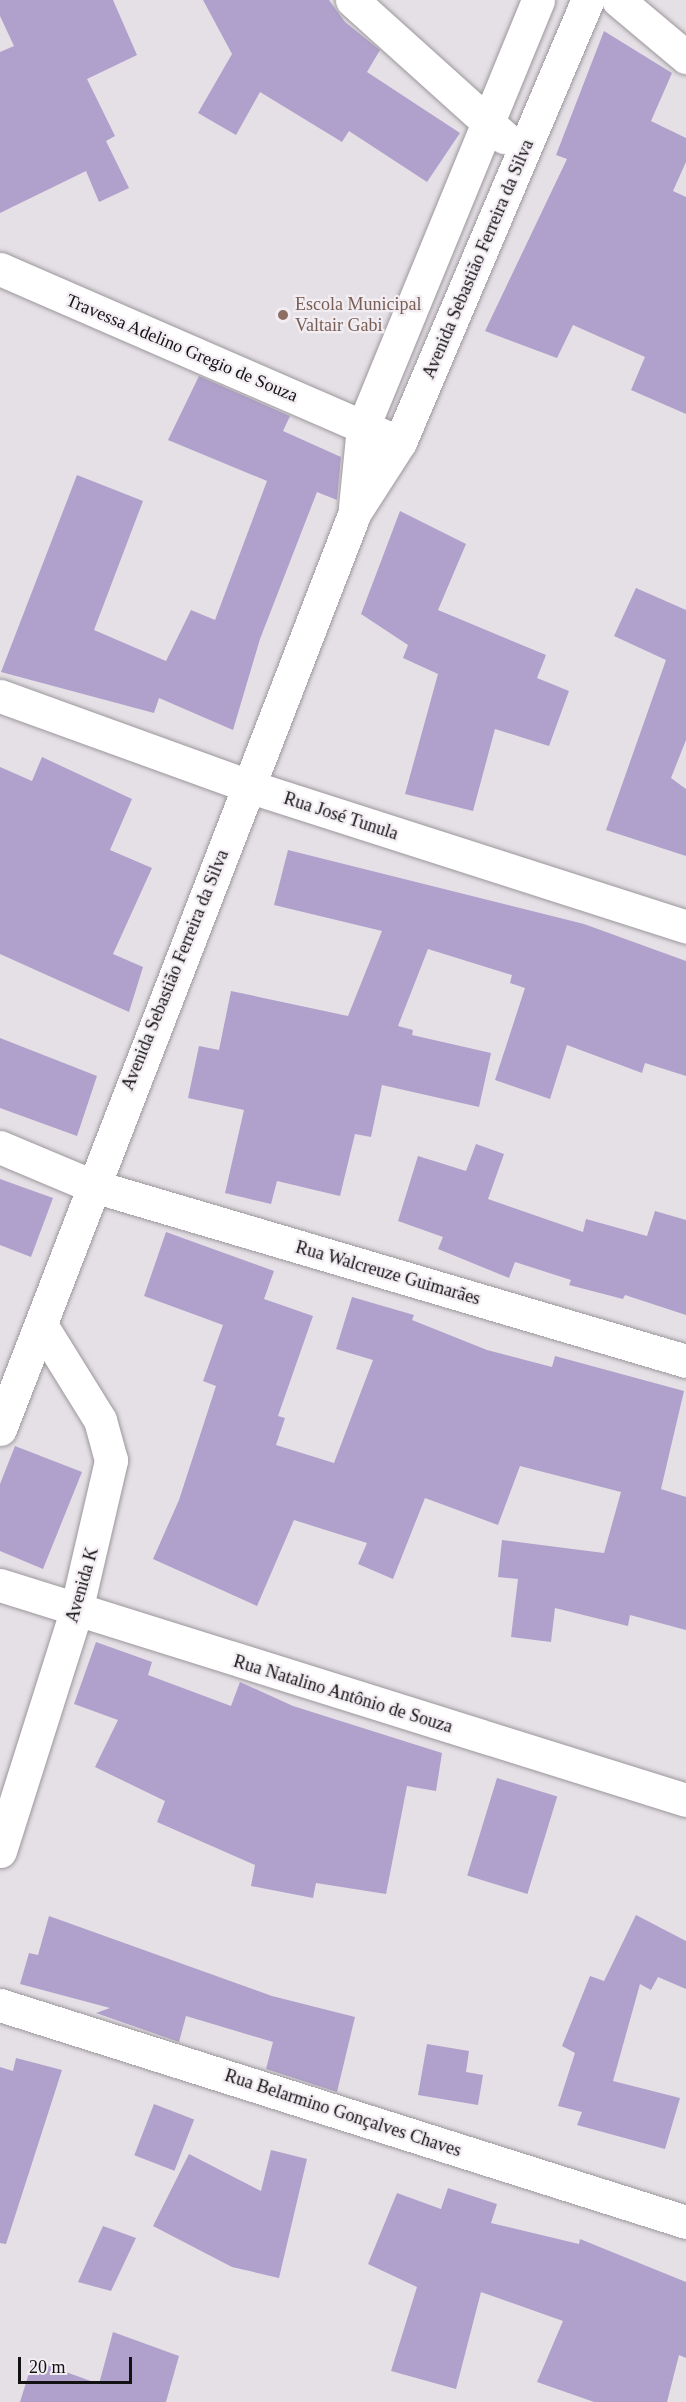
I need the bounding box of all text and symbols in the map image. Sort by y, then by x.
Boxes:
street label: Avenida Sebastião Ferreira da Silva [418,136,538,382]
street label: Travessa Adelino Gregio de Souza [63,289,301,407]
place label: Escola Municipal Valtair Gabi [295,294,421,336]
marker: Escola Municipal Valtair Gabi [276,308,290,322]
street label: Rua José Tunula [281,787,401,845]
street label: Avenida Sebastião Ferreira da Silva [117,847,233,1093]
street label: Rua Walcreuze Guimarães [293,1236,483,1310]
street label: Avenida K [61,1545,103,1625]
street label: Rua Natalino Antônio de Souza [230,1650,456,1738]
street label: Rua Belarmino Gonçalves Chaves [222,2064,464,2162]
scale bar [21,2345,135,2383]
text: 20 m [29,2357,66,2377]

